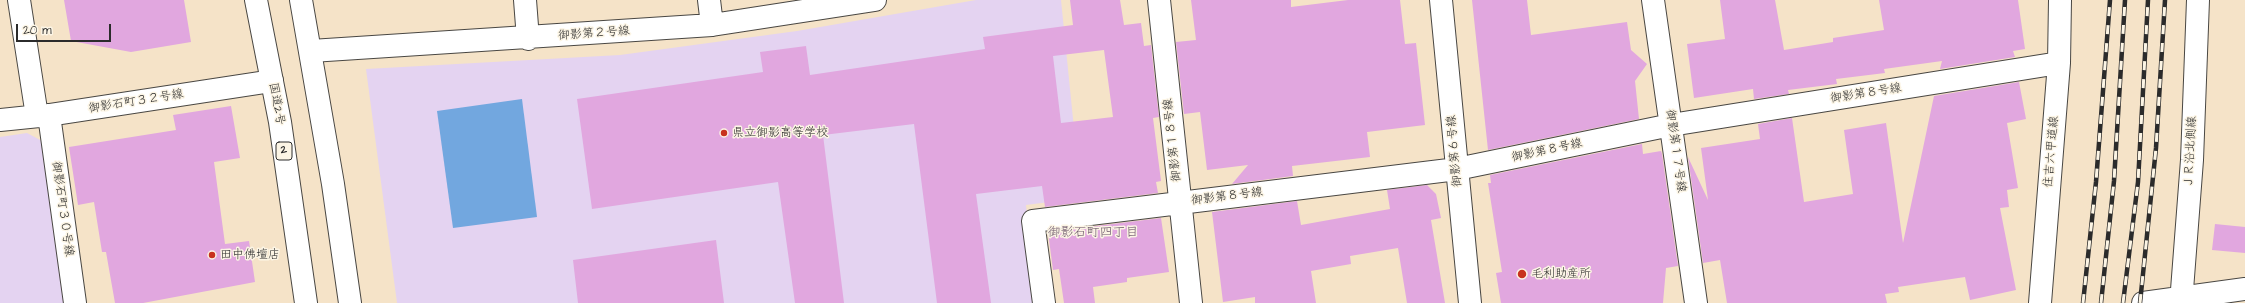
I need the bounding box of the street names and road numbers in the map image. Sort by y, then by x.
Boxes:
street label: 御影第２号線 [558,24,630,44]
street label: 御影第８号線 [1829,81,1903,107]
street label: 国道2号 [265,82,287,126]
street label: 御影石町３２号線 [87,87,185,117]
street label: 御影第１８号線 [1161,97,1185,183]
street label: 御影第１７号線 [1662,108,1688,194]
street label: 御影第６号線 [1445,115,1465,187]
street label: 住吉六甲道線 [2042,116,2062,188]
street label: ＪＲ沿北側線 [2182,116,2200,188]
street label: 御影第８号線 [1510,136,1584,166]
road number: 2 [276,142,292,160]
street label: 御影石町３０号線 [48,160,76,258]
street label: 御影第８号線 [1190,185,1264,209]

